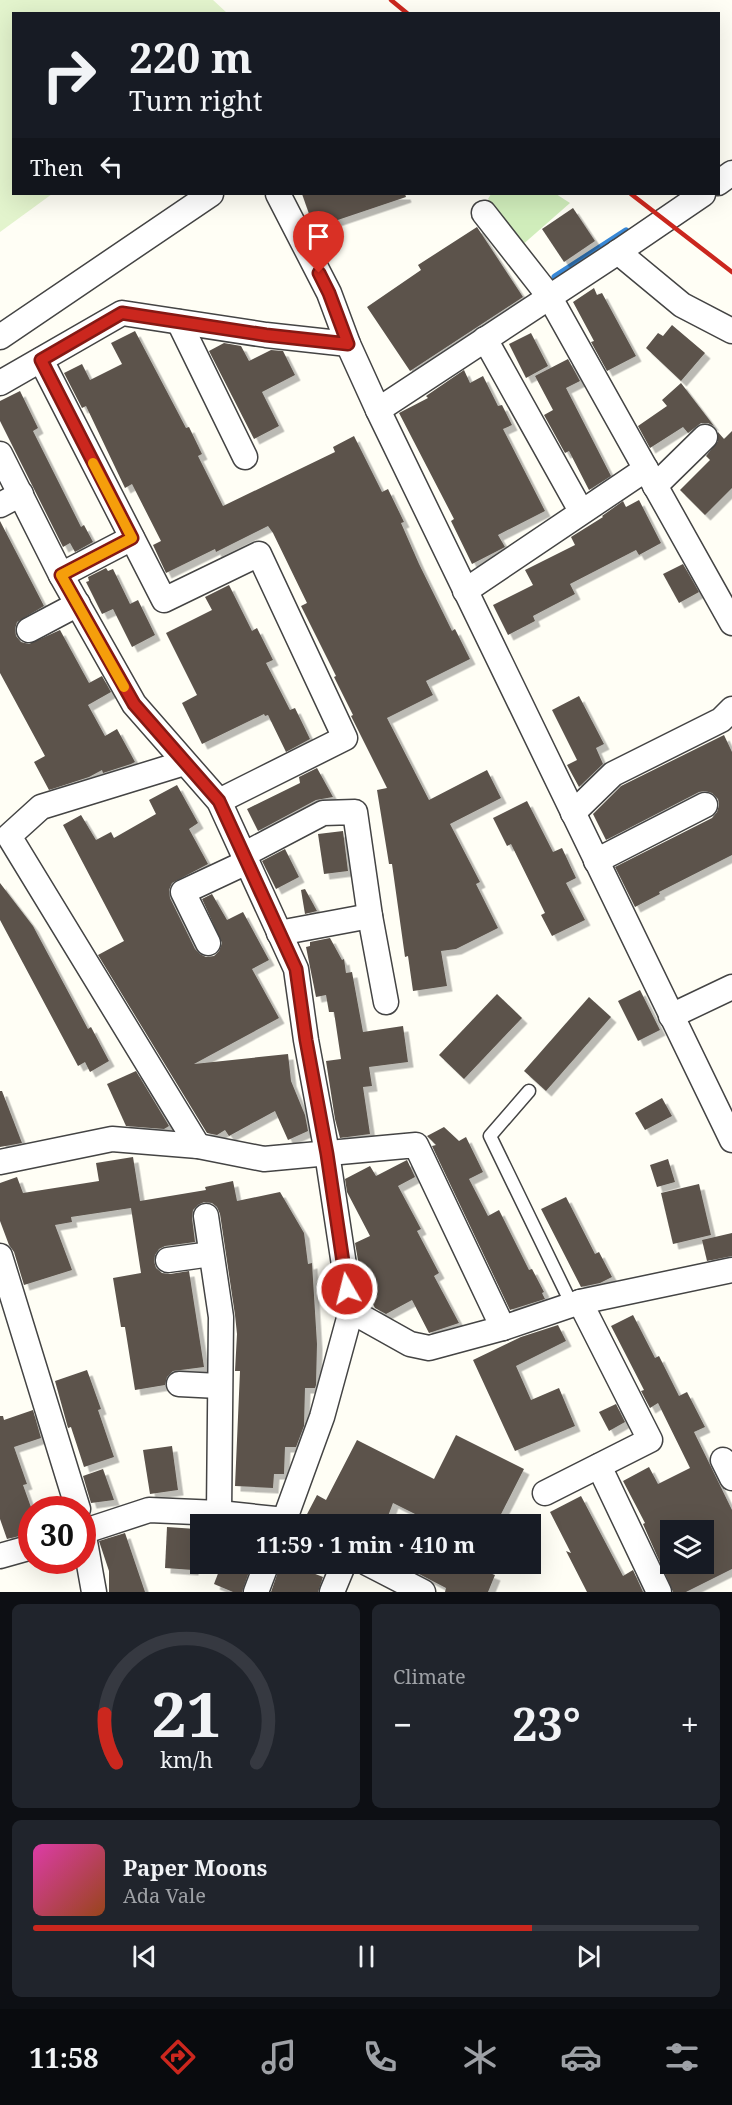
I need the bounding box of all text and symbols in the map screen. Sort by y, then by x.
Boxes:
text: 220 m [129,28,253,85]
icon: right [30,36,108,114]
text: Turn right [129,82,262,119]
icon: left [95,150,128,183]
text: Then [30,152,83,182]
pin [293,211,344,273]
icon: arrive [302,220,335,253]
position arrow [315,1257,379,1321]
speed limit sign: 30 [18,1496,96,1574]
map controls [660,1520,714,1574]
button: layers [660,1520,714,1574]
text: 11:59 · 1 min · 410 m [256,1529,475,1559]
text: Climate [393,1663,466,1690]
text: 21 [151,1670,221,1755]
text: 23° [512,1693,581,1754]
text: − [393,1702,412,1747]
text: + [681,1702,699,1747]
text: km/h [160,1745,213,1774]
text: Paper Moons [123,1852,267,1882]
text: Ada Vale [123,1882,206,1909]
icon: previous [128,1940,161,1973]
icon: pause [350,1940,383,1973]
icon: next [572,1940,605,1973]
icon: directions [157,2036,199,2078]
icon: music [258,2036,300,2078]
icon: phone [359,2036,401,2078]
icon: climate [459,2036,501,2078]
icon: car [560,2036,602,2078]
icon: filters [661,2036,703,2078]
text: 11:58 [29,2039,99,2076]

